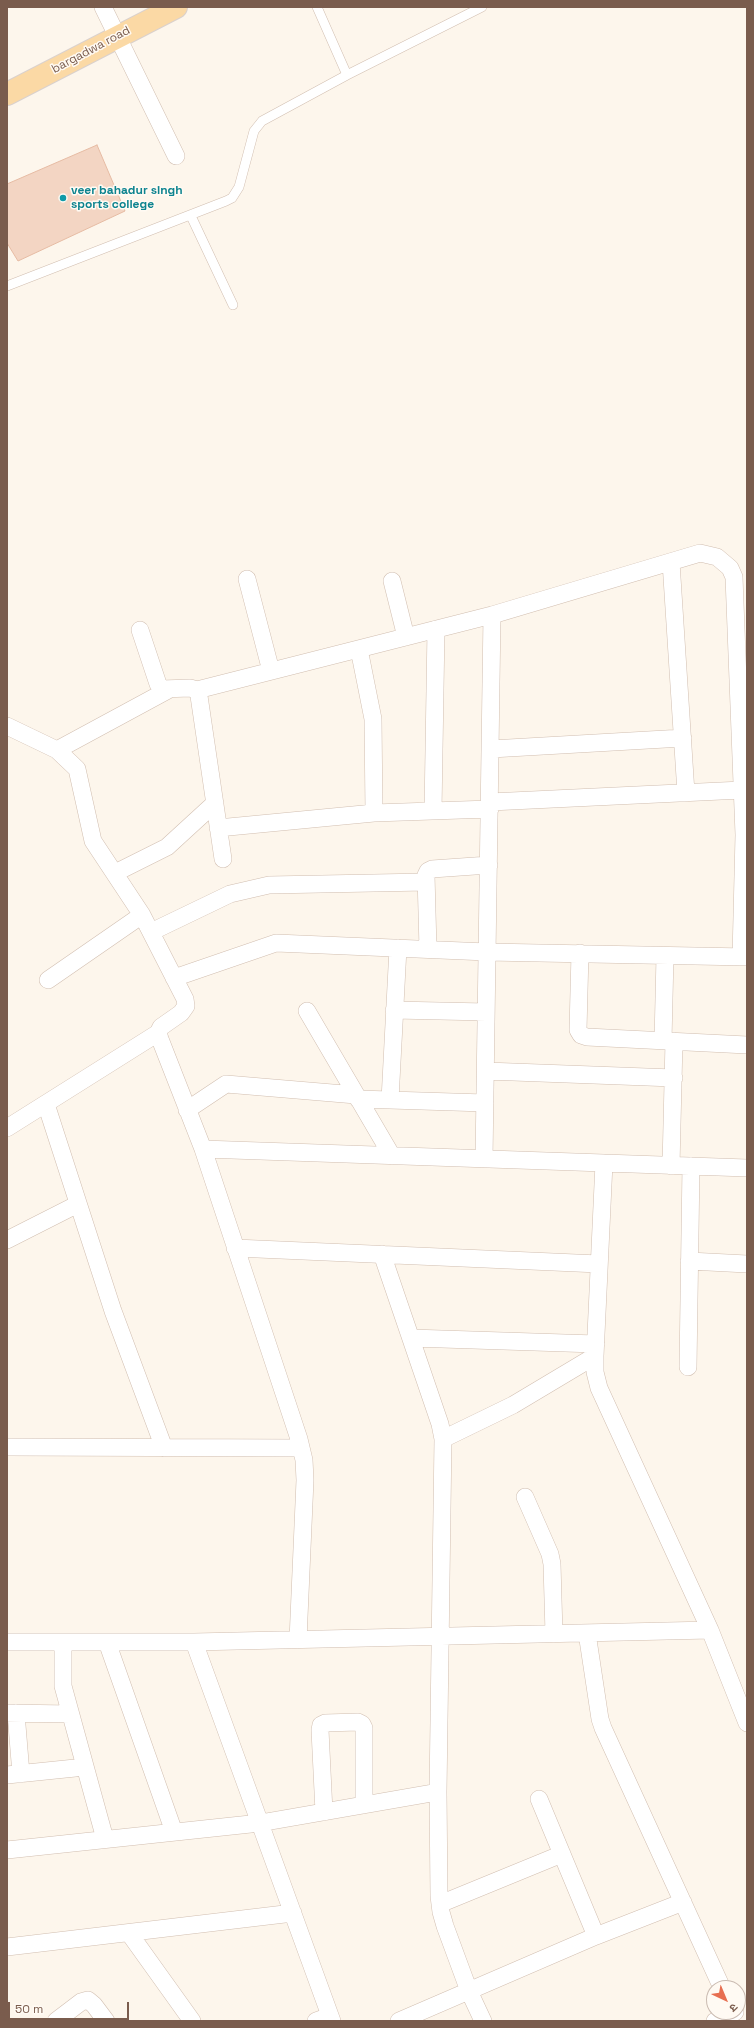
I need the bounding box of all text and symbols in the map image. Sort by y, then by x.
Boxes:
street label: bargadwa road [49,23,133,77]
place label: veer bahadur singh sports college [71,184,183,212]
marker: veer bahadur singh sports college [58,193,68,203]
north arrow [706,1980,746,2020]
scale bar [10,1994,131,2020]
text: 50 m [15,2001,43,2017]
text: उ [726,2001,741,2015]

